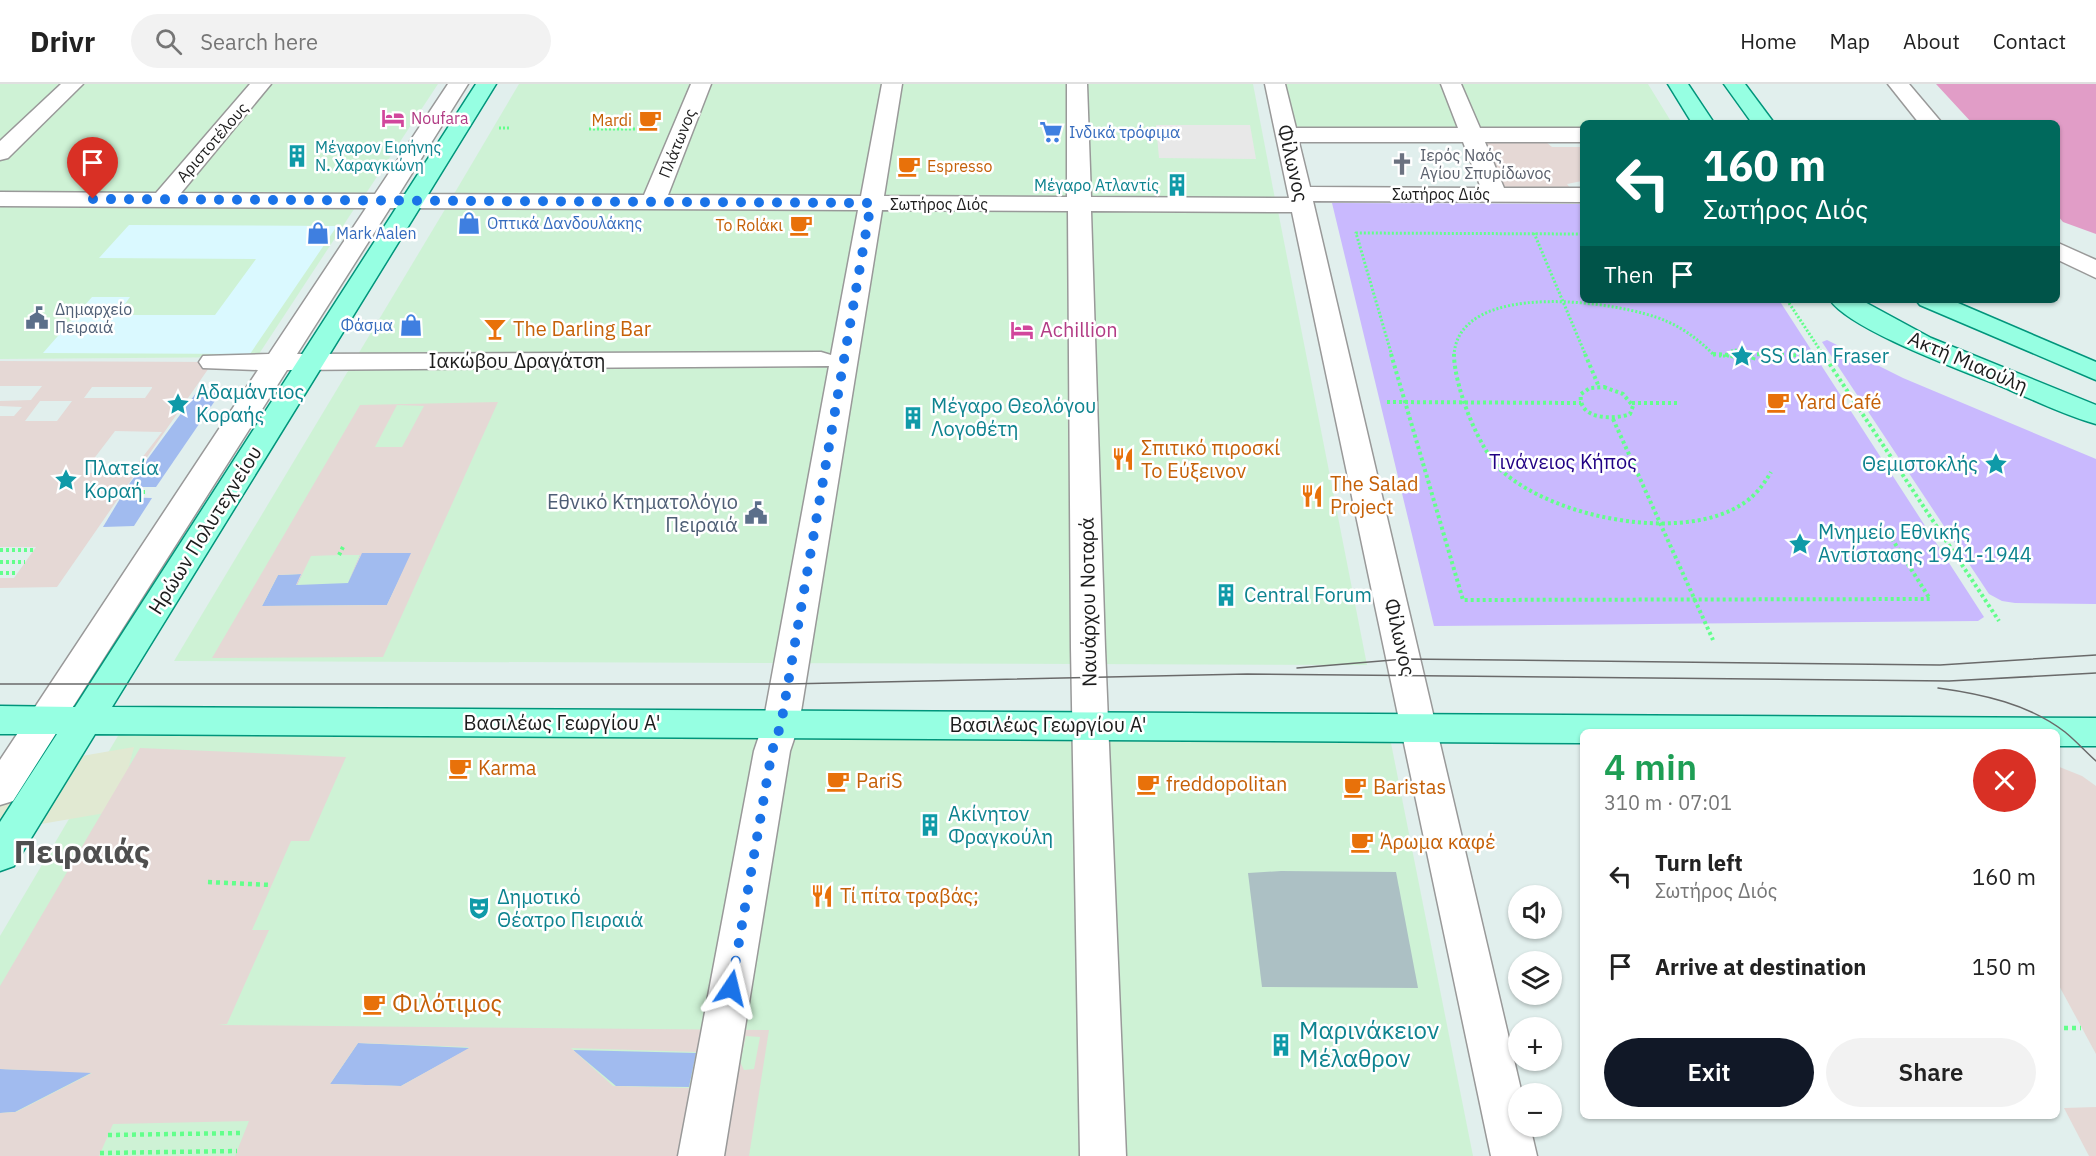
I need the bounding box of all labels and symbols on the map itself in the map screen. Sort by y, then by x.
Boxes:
street label: Αριστοτέλους [172,98,252,186]
hotel icon: Noufara [380,105,406,131]
street label: Πλάτωνος [654,105,700,181]
cafe icon: Mardi [637,107,663,133]
place label: Noufara [411,108,469,128]
place label: Mardi [591,110,632,130]
supermarket icon: Ινδικά τρόφιμα [1038,119,1064,145]
street label: Φίλωνος [1271,121,1316,204]
place label: Ινδικά τρόφιμα [1069,122,1180,142]
pin [67,137,118,199]
place label: Μέγαρον Ειρήνης Ν. Χαραγκιώνη [315,137,442,175]
building icon: Μέγαρον Ειρήνης Ν. Χαραγκιώνη [284,143,310,169]
place label: Ιερός Ναός Αγίου Σπυρίδωνος [1420,145,1551,183]
church icon: Ιερός Ναός Αγίου Σπυρίδωνος [1389,151,1415,177]
cafe icon: Espresso [896,153,922,179]
place label: Espresso [927,156,992,176]
building icon: Μέγαρο Ατλαντίς [1164,172,1190,198]
place label: Μέγαρο Ατλαντίς [1034,175,1159,195]
street label: Σωτήρος Διός [1392,184,1490,204]
street label: Σωτήρος Διός [890,194,988,214]
shop icon: Οπτικά Δανδουλάκης [456,210,482,236]
cafe icon: Το Rolάκι [788,212,814,238]
place label: Οπτικά Δανδουλάκης [487,213,642,233]
place label: Το Rolάκι [715,215,783,235]
shop icon: Mark Aalen [305,220,331,246]
place label: Mark Aalen [336,223,417,243]
place label: Δημαρχείο Πειραιά [55,299,132,337]
public building icon: Δημαρχείο Πειραιά [24,305,50,331]
shop icon: Φάσμα [398,312,424,338]
place label: Φάσμα [340,315,393,335]
place label: The Darling Bar [513,315,651,342]
bar icon: The Darling Bar [482,316,508,342]
place label: Achillion [1040,316,1118,343]
hotel icon: Achillion [1009,317,1035,343]
street label: Ακτή Μιαούλη [1904,324,2032,399]
place label: SS Clan Fraser [1760,342,1889,369]
place icon: SS Clan Fraser [1729,343,1755,369]
street label: Ιακώβου Δραγάτση [429,347,605,374]
place label: Αδαμάντιος Κοραής [196,378,304,428]
place label: Yard Café [1796,388,1882,415]
cafe icon: Yard Café [1765,389,1791,415]
place icon: Αδαμάντιος Κοραής [165,391,191,417]
place label: Μέγαρο Θεολόγου Λογοθέτη [931,392,1096,442]
building icon: Μέγαρο Θεολόγου Λογοθέτη [900,405,926,431]
place label: Σπιτικό πιροσκί Το Εύξεινον [1141,434,1280,484]
street label: Ηρώων Πολυτεχνείου [142,440,268,619]
restaurant icon: Σπιτικό πιροσκί Το Εύξεινον [1110,446,1136,472]
park label: Τινάνειος Κήπος [1489,448,1637,475]
place label: Θεμιστοκλής [1862,450,1978,477]
place icon: Θεμιστοκλής [1983,451,2009,477]
place label: Πλατεία Κοραή [84,454,159,504]
place icon: Πλατεία Κοραή [53,467,79,493]
place label: The Salad Project [1330,470,1419,520]
restaurant icon: The Salad Project [1299,483,1325,509]
place label: Εθνικό Κτηματολόγιο Πειραιά [547,488,738,538]
public building icon: Εθνικό Κτηματολόγιο Πειραιά [743,500,769,526]
street label: Ναυάρχου Νοταρά [1073,517,1102,687]
place label: Μνημείο Εθνικής Αντίστασης 1941-1944 [1818,518,2032,568]
place icon: Μνημείο Εθνικής Αντίστασης 1941-1944 [1787,531,1813,557]
place label: Central Forum [1244,581,1372,608]
building icon: Central Forum [1213,582,1239,608]
street label: Φίλωνος [1378,595,1423,678]
street label: Βασιλέως Γεωργίου Α' [464,709,661,736]
street label: Βασιλέως Γεωργίου Α' [950,711,1147,738]
place label: Karma [478,754,537,781]
cafe icon: Karma [447,755,473,781]
place label: PariS [856,767,903,794]
cafe icon: PariS [825,768,851,794]
place label: freddopolitan [1166,770,1287,797]
cafe icon: freddopolitan [1135,771,1161,797]
place label: Baristas [1373,773,1446,800]
cafe icon: Baristas [1342,774,1368,800]
place label: Ακίνητον Φραγκούλη [948,800,1053,850]
building icon: Ακίνητον Φραγκούλη [917,812,943,838]
place label: Άρωμα καφέ [1380,828,1495,855]
cafe icon: Άρωμα καφέ [1349,829,1375,855]
district label: Πειραιάς [14,830,150,872]
place label: Τί πίτα τραβάς; [840,882,979,909]
place label: Δημοτικό Θέατρο Πειραιά [497,883,643,933]
restaurant icon: Τί πίτα τραβάς; [809,883,835,909]
theatre icon: Δημοτικό Θέατρο Πειραιά [466,895,492,921]
position arrow [699,956,763,1020]
place label: Φιλότιμος [392,987,502,1019]
cafe icon: Φιλότιμος [361,991,387,1017]
place label: Μαρινάκειον Μέλαθρον [1299,1014,1439,1074]
building icon: Μαρινάκειον Μέλαθρον [1268,1032,1294,1058]

